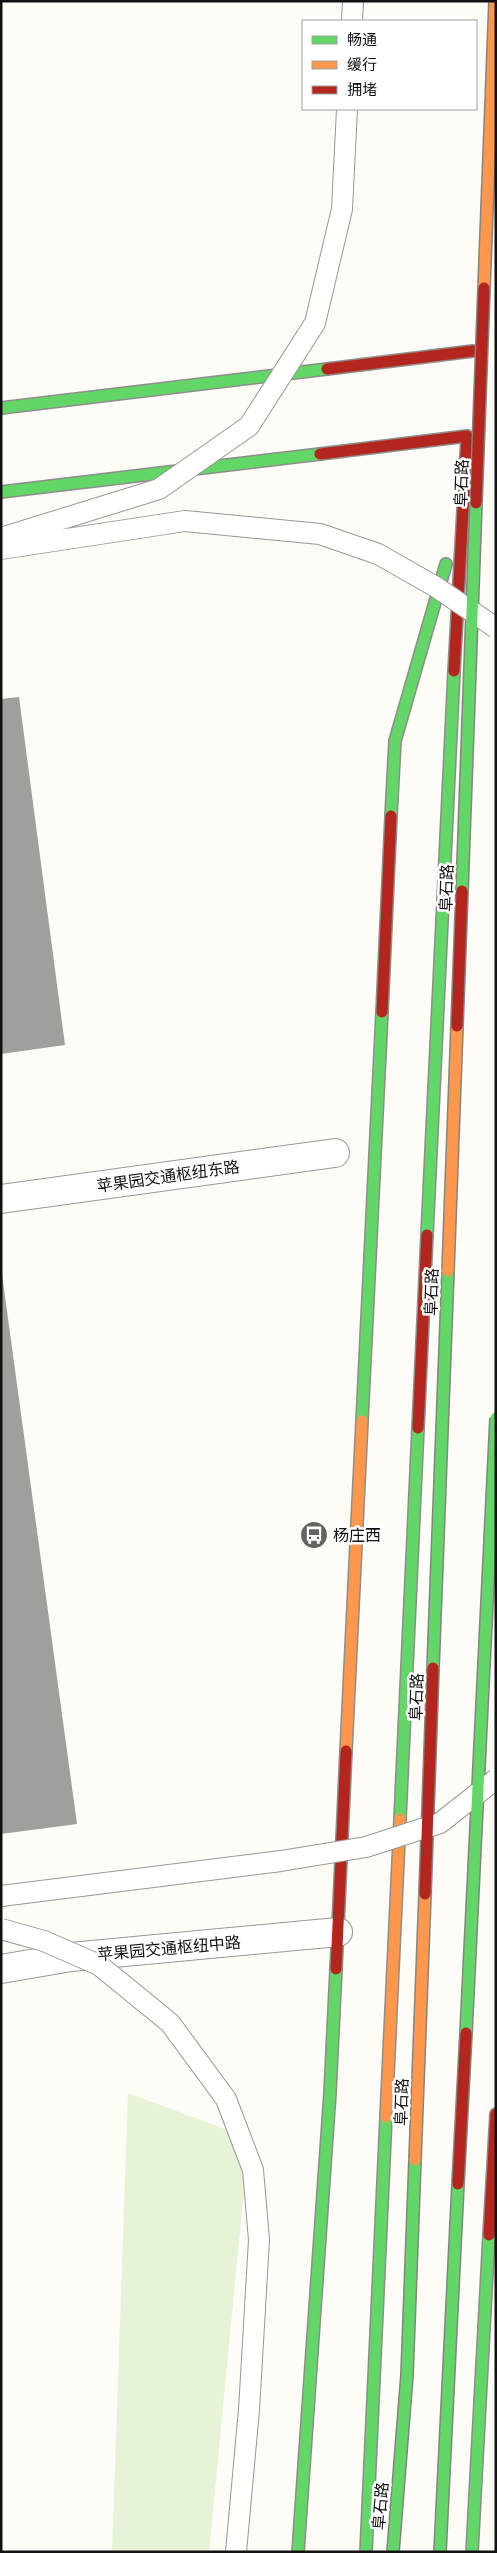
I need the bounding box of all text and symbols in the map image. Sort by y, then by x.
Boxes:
legend [302,20,477,110]
text: 畅通 [347,30,377,49]
text: 缓行 [347,55,377,74]
text: 拥堵 [347,80,377,99]
street label: 阜石路 [450,459,472,507]
street label: 阜石路 [435,864,457,912]
street label: 苹果园交通枢纽东路 [95,1156,241,1196]
street label: 阜石路 [420,1268,442,1316]
bus stop icon: 杨庄西 [299,1520,329,1550]
place label: 杨庄西 [333,1525,381,1545]
street label: 阜石路 [405,1673,427,1721]
street label: 苹果园交通枢纽中路 [96,1932,242,1964]
street label: 阜石路 [390,2078,412,2126]
street label: 阜石路 [368,2481,392,2531]

